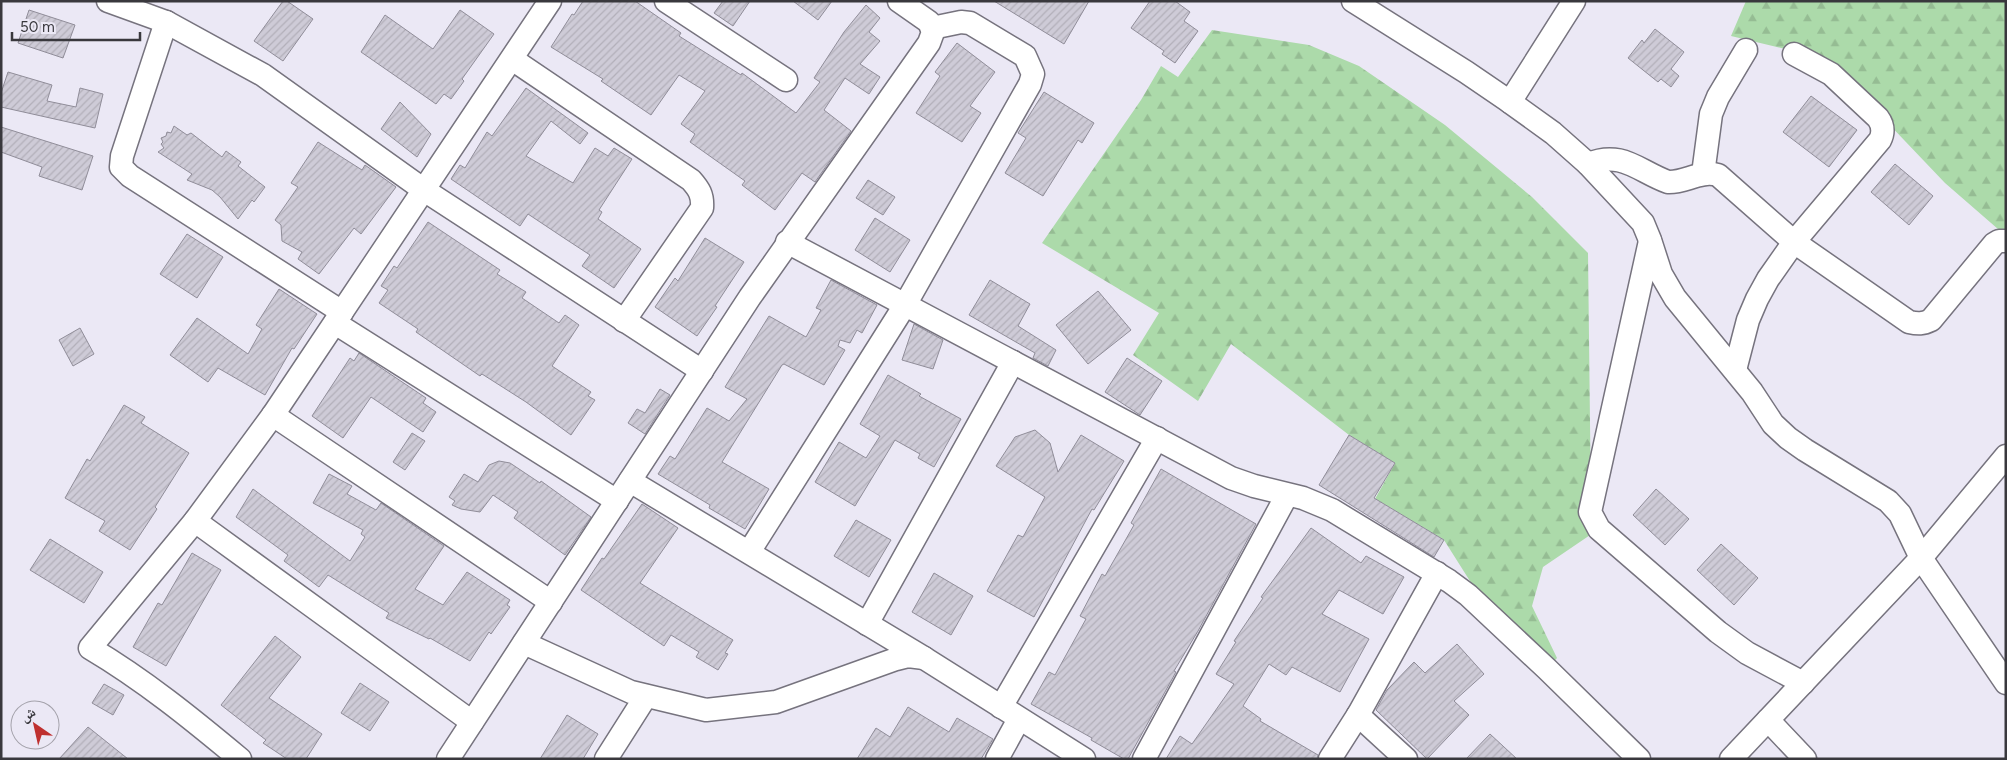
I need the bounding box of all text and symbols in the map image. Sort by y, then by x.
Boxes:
scale bar [12,10,140,42]
text: 50 m [20,18,55,36]
north arrow [10,700,60,750]
text: ش [17,703,39,726]

